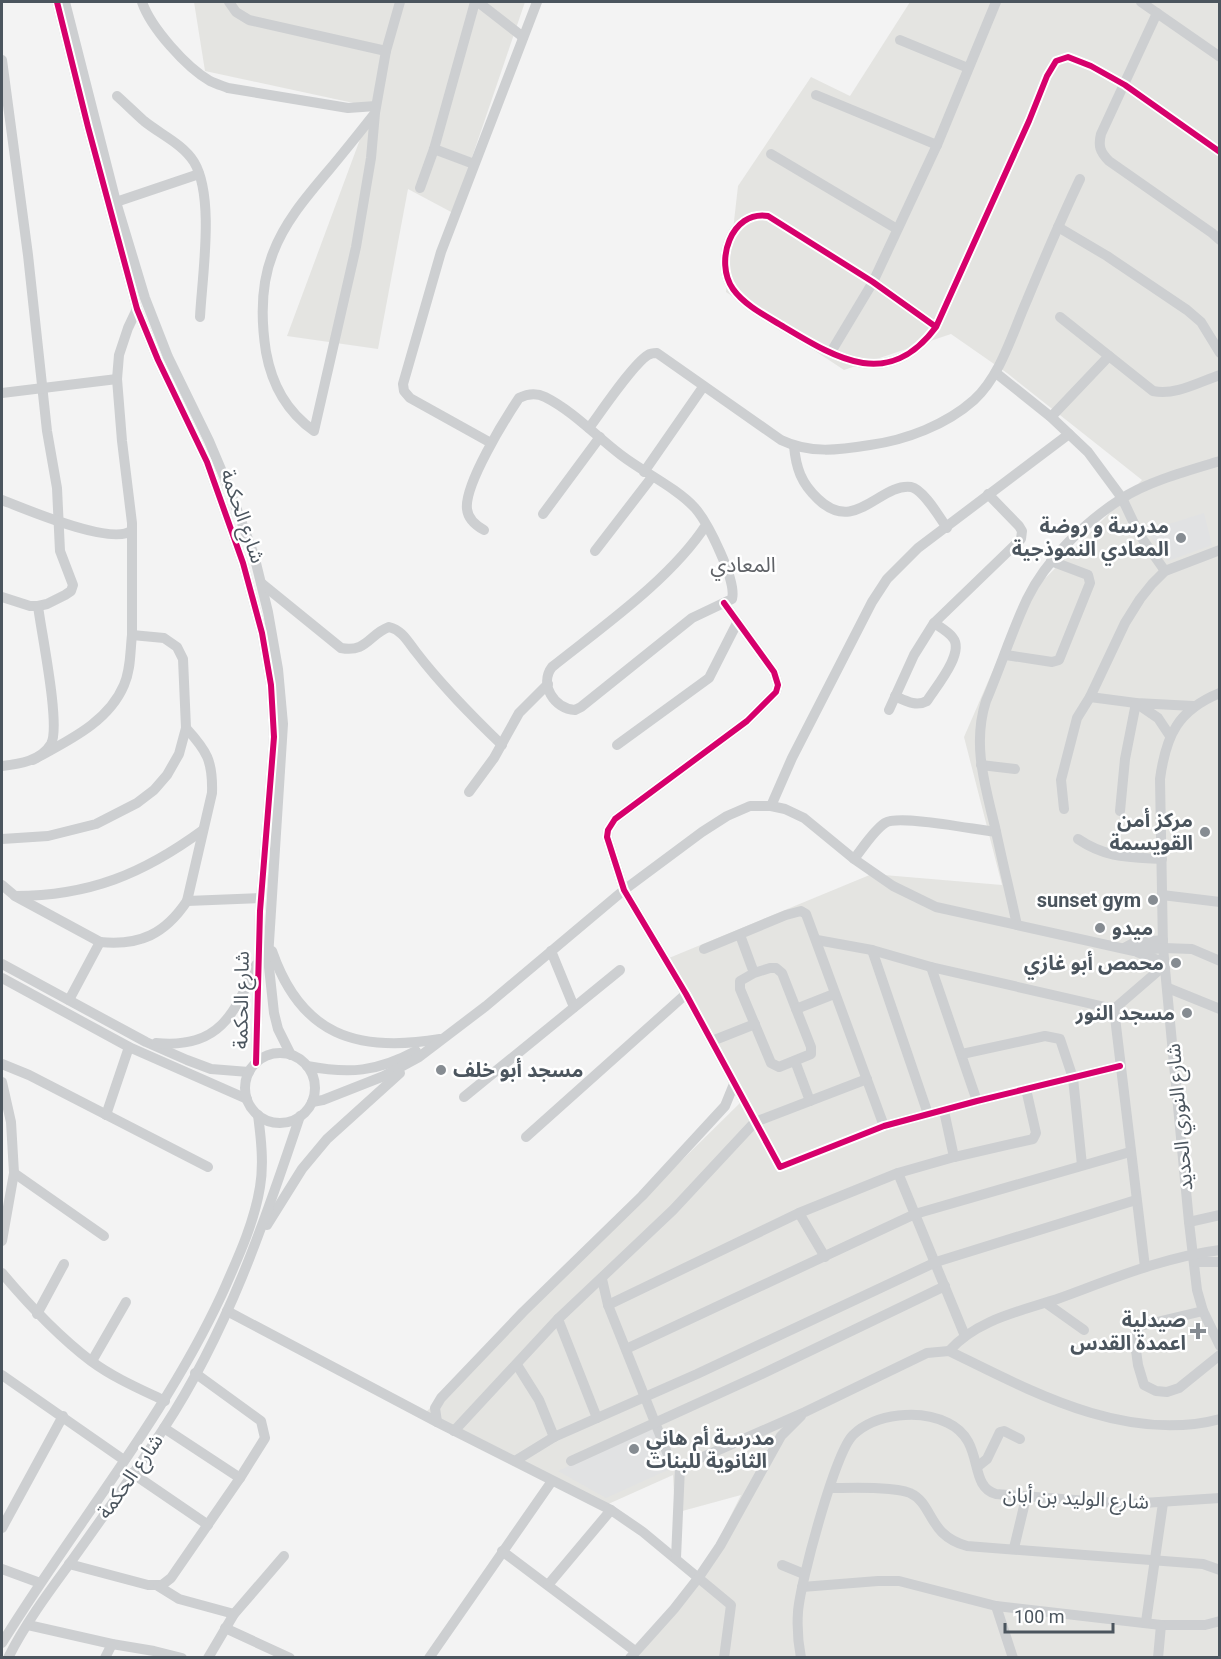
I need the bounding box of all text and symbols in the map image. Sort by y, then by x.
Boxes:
street label: شارع الحكمة [213,466,270,567]
place label: مدرسة و روضة المعادي النموذجية [1012,514,1169,566]
marker: مدرسة و روضة المعادي النموذجية [1174,531,1188,545]
district label: المعادي [710,553,776,581]
place label: مركز أمن القويسمة [1109,807,1193,855]
marker: مركز أمن القويسمة [1198,825,1212,839]
place label: sunset gym [1037,888,1141,912]
marker: sunset gym [1146,893,1160,907]
place label: ميدو [1112,916,1153,940]
marker: ميدو [1093,921,1107,935]
place label: محمص أبو غازي [1024,950,1164,980]
street label: شارع الحكمة [228,951,257,1049]
marker: محمص أبو غازي [1169,956,1183,970]
place label: مسجد النور [1075,1001,1175,1025]
marker: مسجد النور [1180,1006,1194,1020]
street label: شارع النوري الحديد [1161,1042,1201,1192]
place label: مسجد أبو خلف [453,1057,583,1082]
marker: مسجد أبو خلف [434,1063,448,1077]
place label: صيدلية اعمدة القدس [1070,1308,1186,1355]
marker: صيدلية اعمدة القدس [1191,1324,1205,1338]
place label: مدرسة أم هاني الثانوية للبنات [646,1425,775,1473]
street label: شارع الحكمة [92,1429,170,1525]
marker: مدرسة أم هاني الثانوية للبنات [627,1442,641,1456]
street label: شارع الوليد بن أبان [1002,1482,1150,1517]
scale bar [1005,1596,1113,1634]
text: 100 m [1014,1606,1065,1627]

